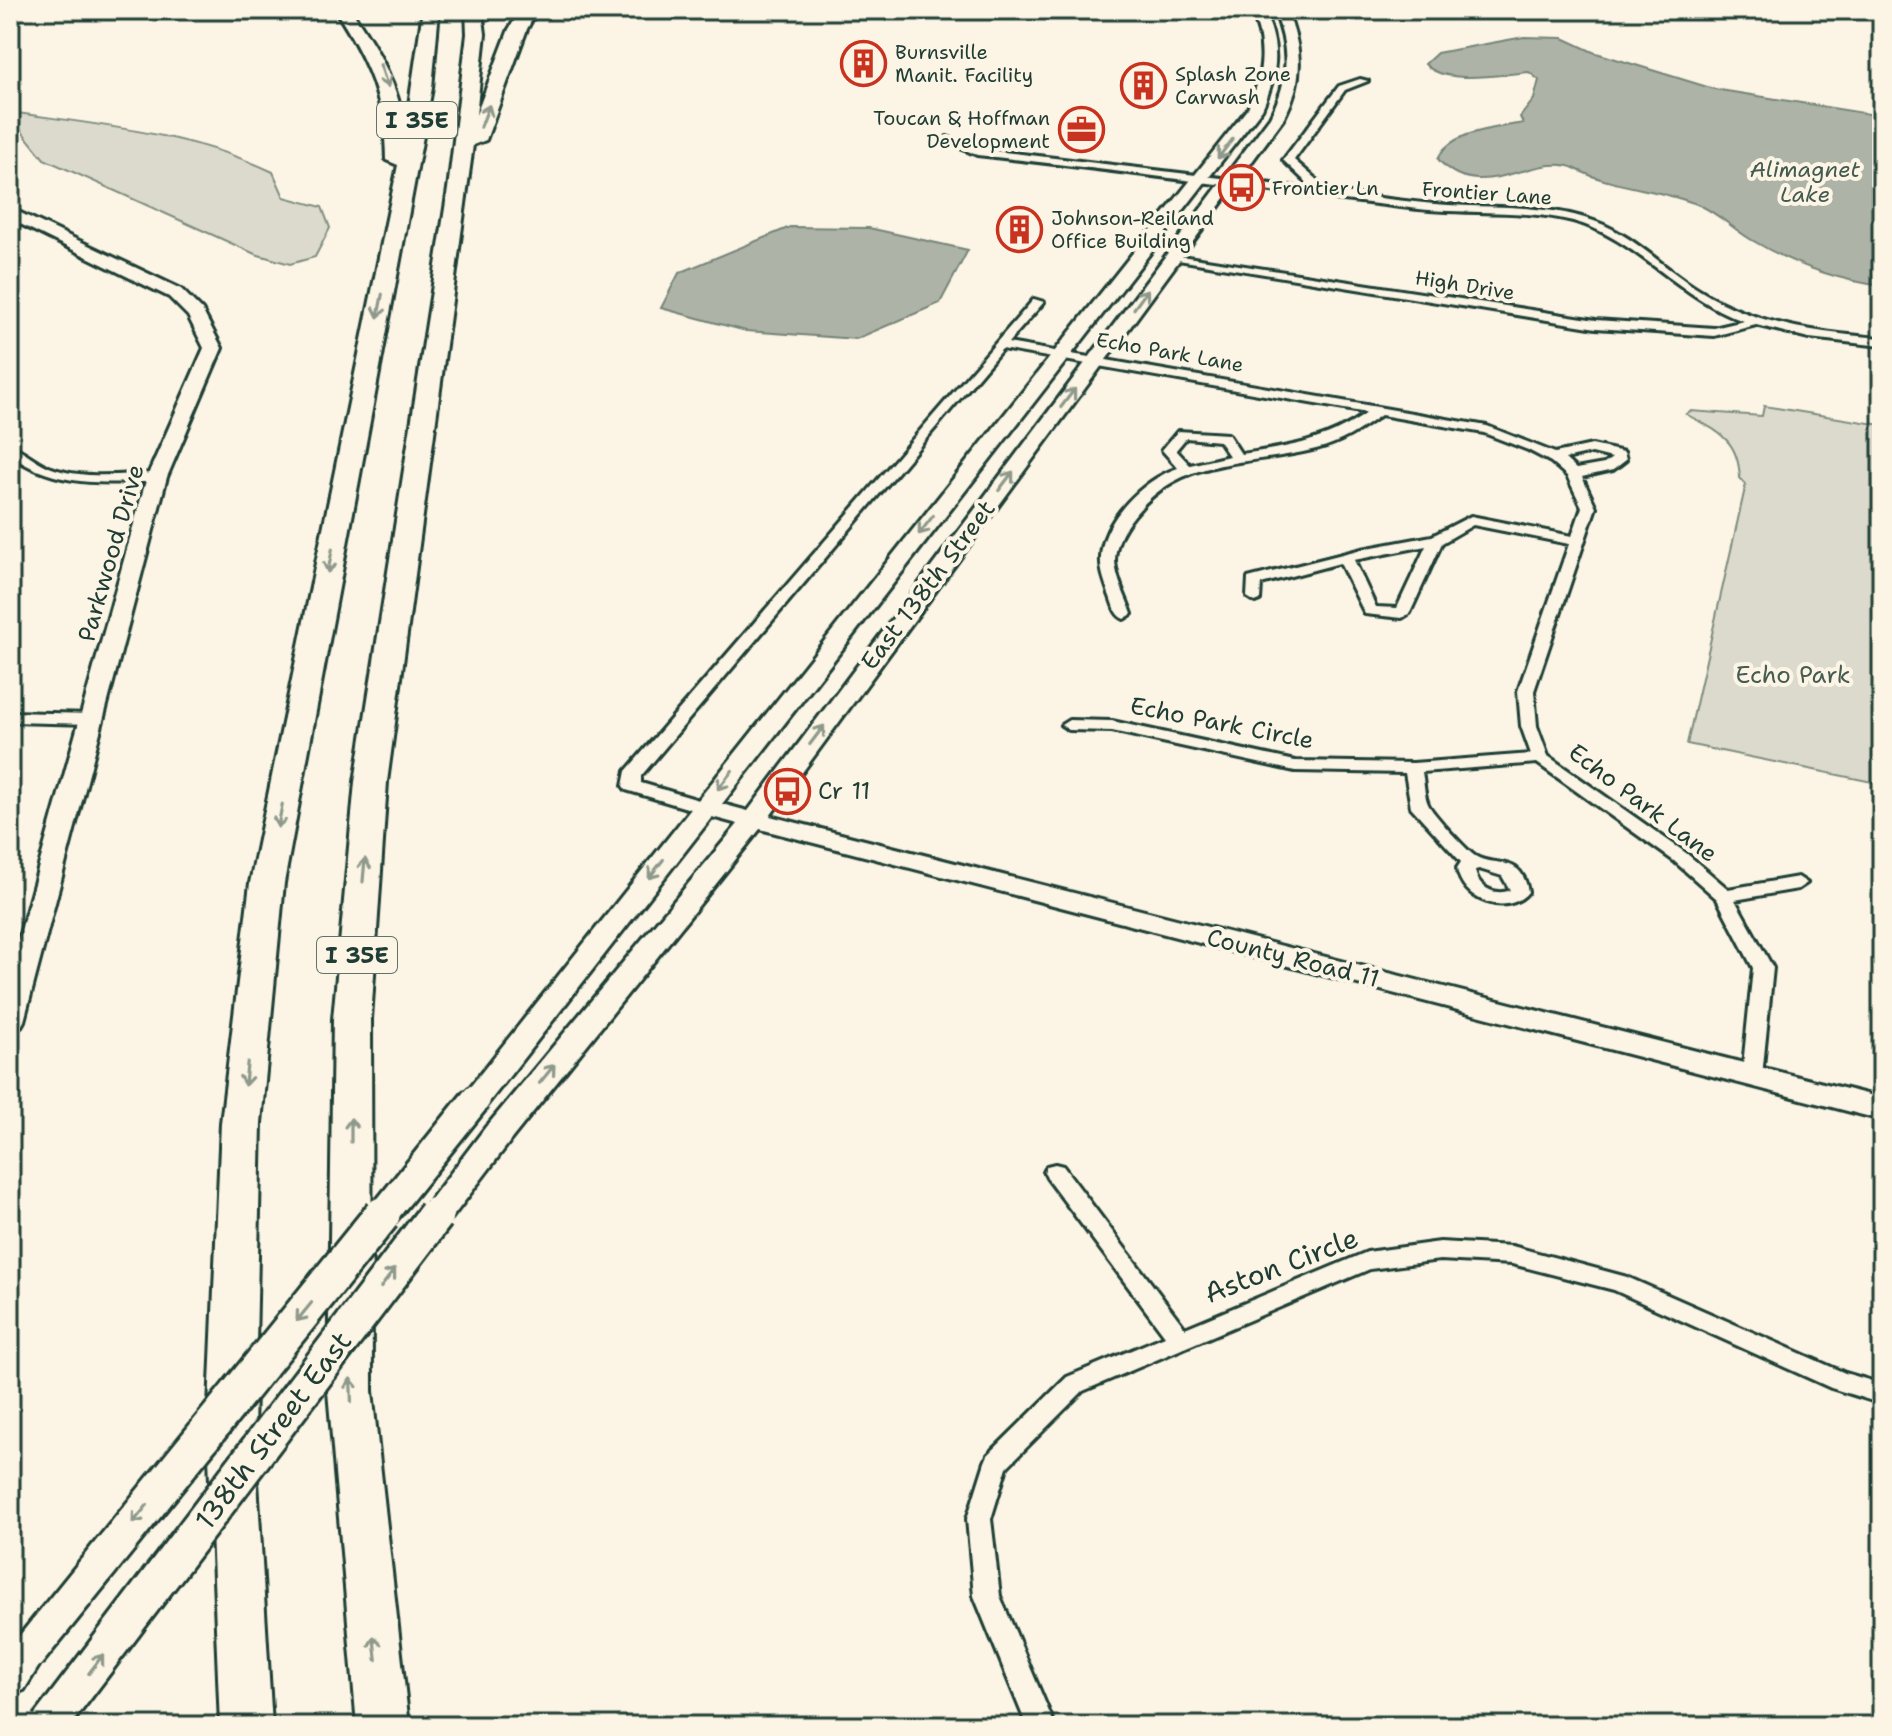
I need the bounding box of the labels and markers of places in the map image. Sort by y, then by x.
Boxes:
place label: Burnsville Manit. Facility [895,39,1033,88]
building icon: Burnsville Manit. Facility [840,40,888,88]
building icon: Splash Zone Carwash [1120,61,1168,109]
place label: Splash Zone Carwash [1175,61,1291,110]
place label: Toucan & Hoffman Development [873,105,1050,154]
office icon: Toucan & Hoffman Development [1057,105,1105,153]
bus stop icon: Frontier Ln [1217,164,1265,212]
place label: Frontier Ln [1272,175,1379,201]
place label: Johnson-Reiland Office Building [1051,205,1214,254]
building icon: Johnson-Reiland Office Building [996,206,1044,254]
bus stop icon: Cr 11 [763,767,811,815]
place label: Cr 11 [818,775,871,807]

